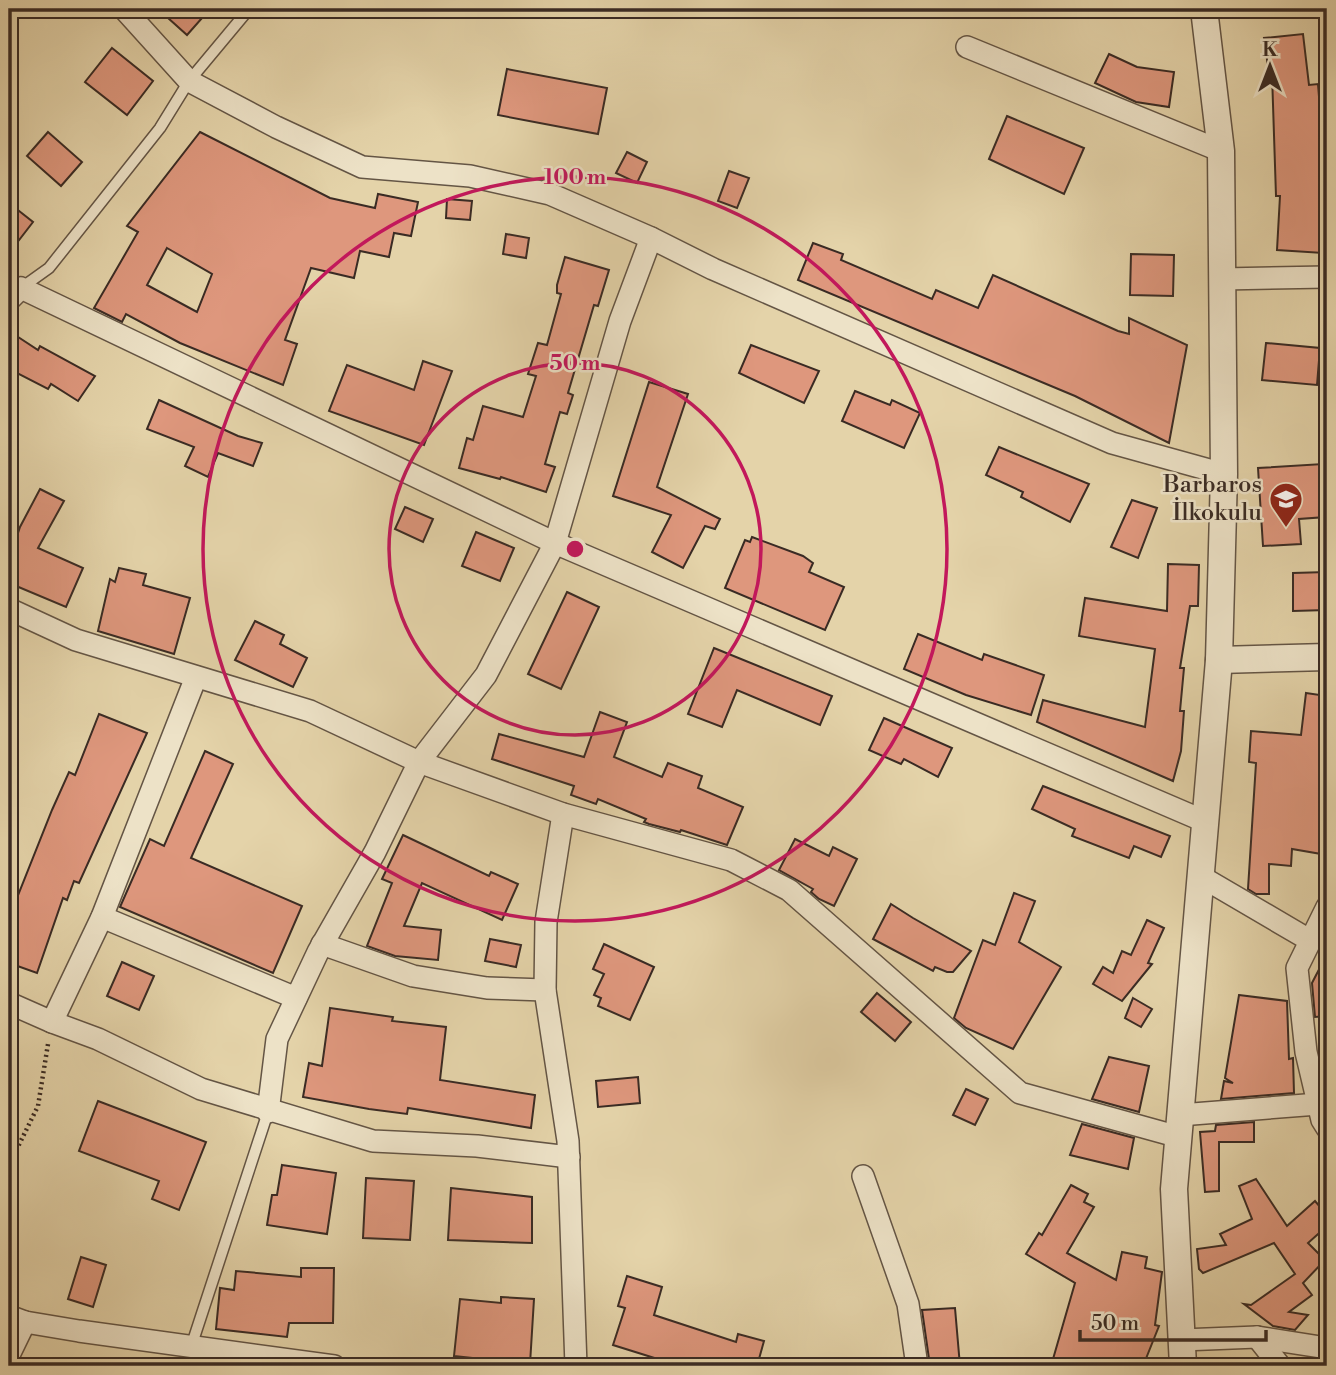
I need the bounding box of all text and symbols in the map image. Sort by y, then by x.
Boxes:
north arrow [1234,32,1304,102]
text: K [1262,38,1278,62]
text: 100 m [544,165,606,191]
text: 50 m [550,351,600,377]
place label: Barbaros İlkokulu [1162,470,1262,528]
school or university icon: Barbaros İlkokulu [1267,480,1305,529]
centre of rings [563,537,587,561]
scale bar [1080,1298,1266,1342]
text: 50 m [1091,1311,1139,1337]

